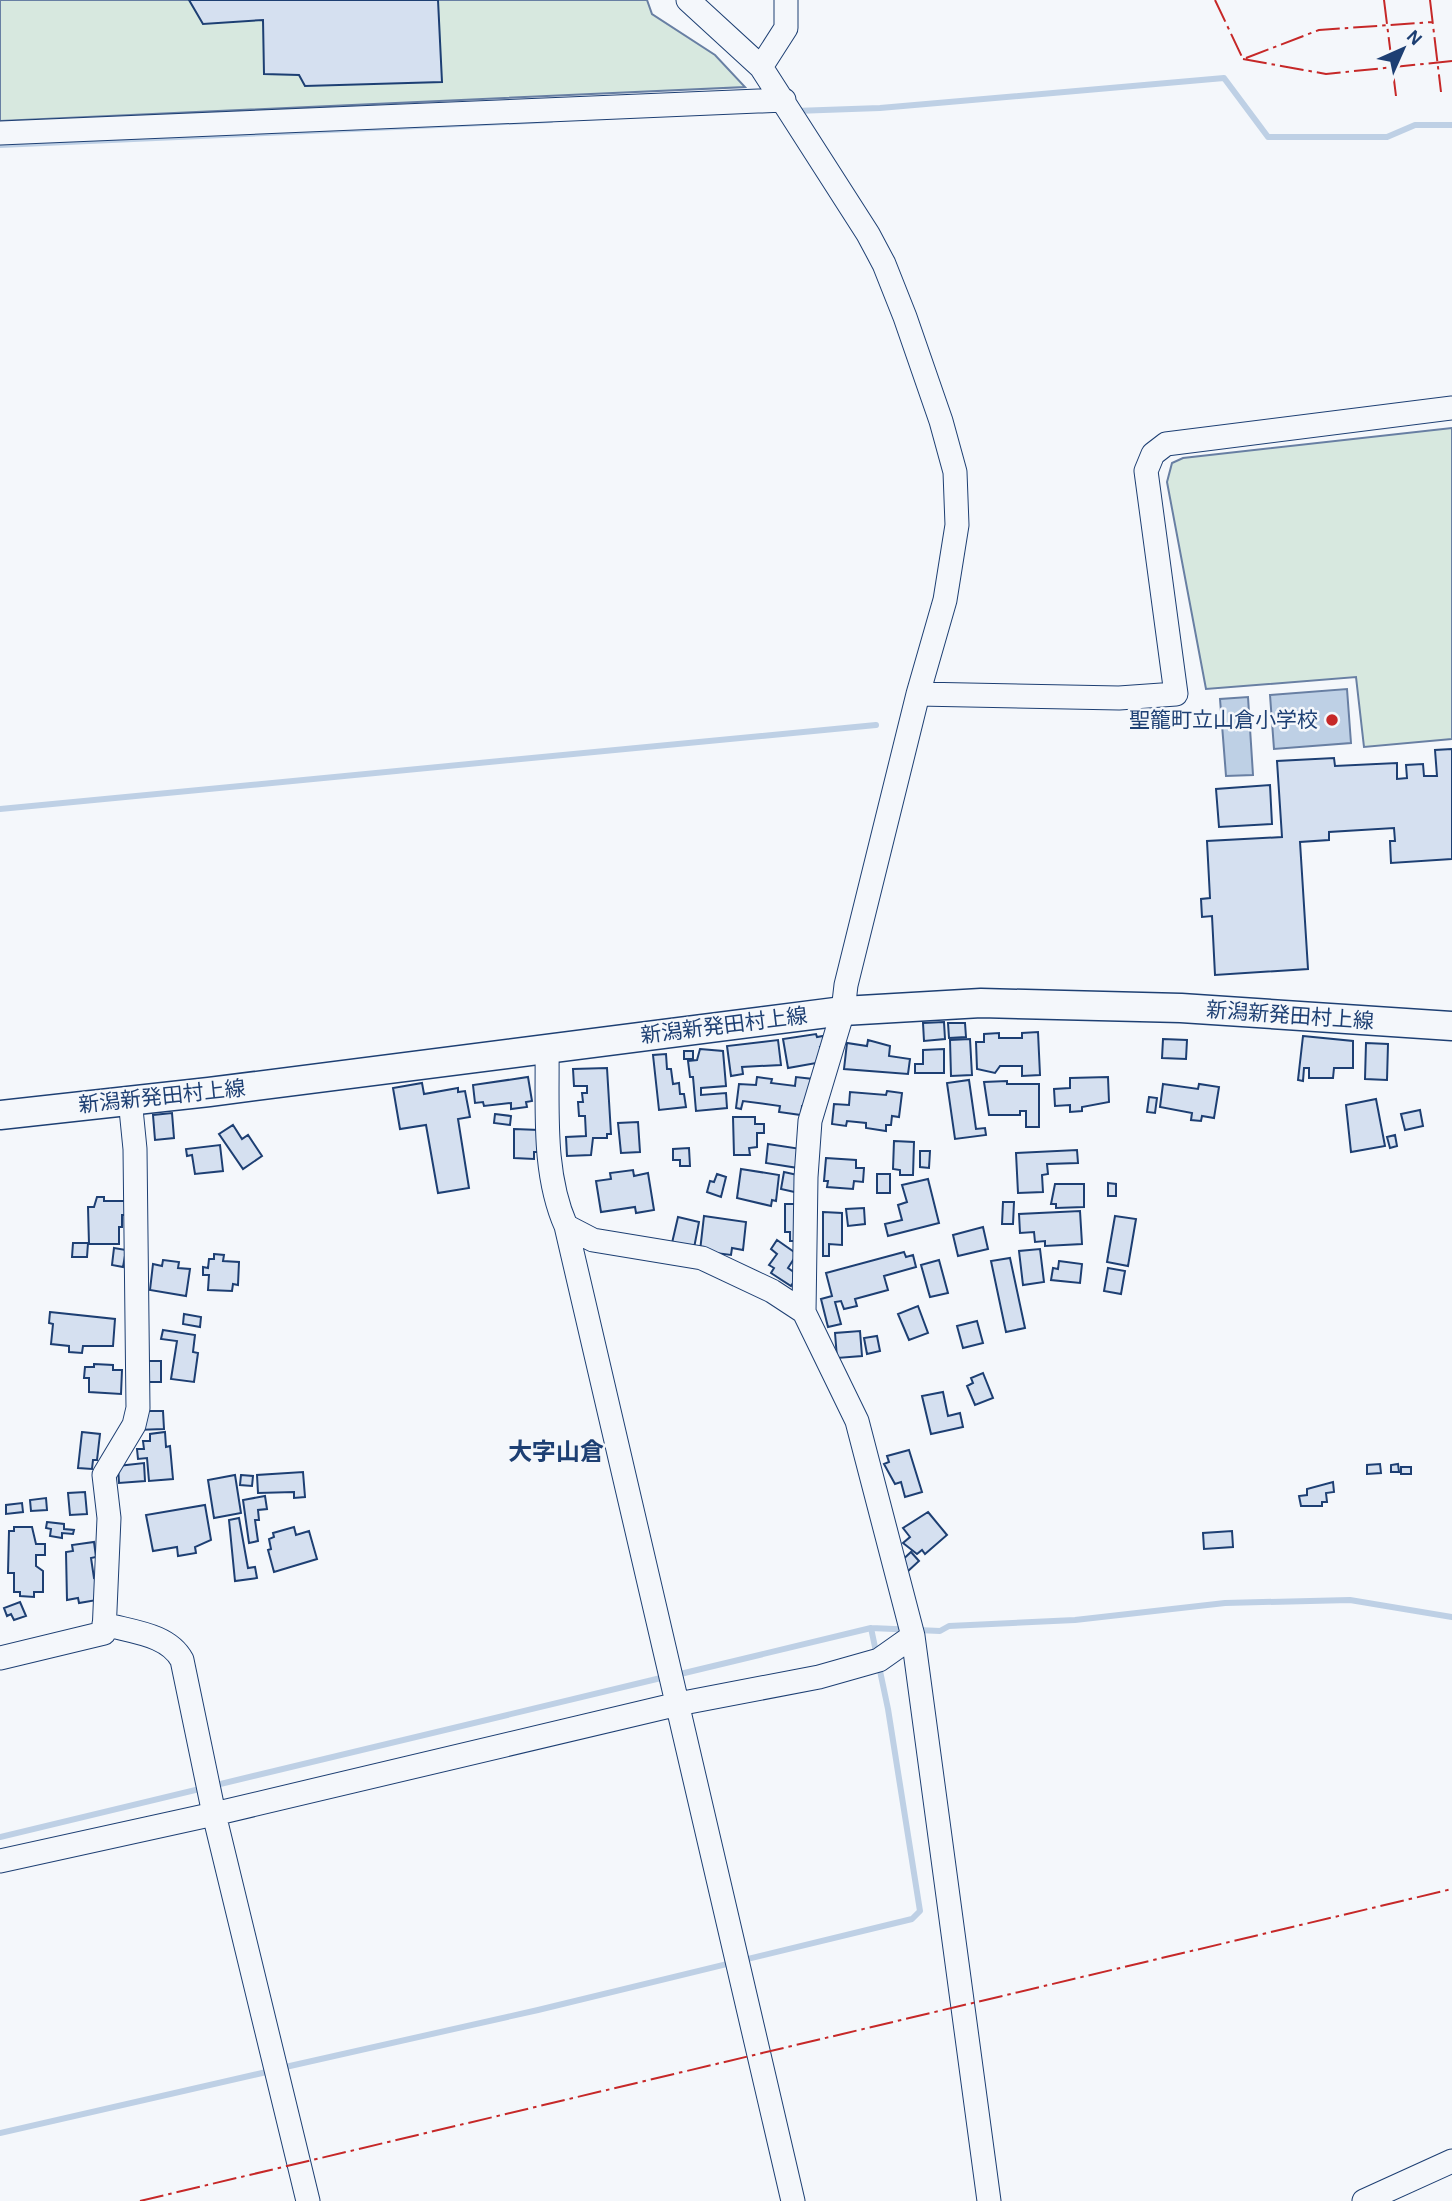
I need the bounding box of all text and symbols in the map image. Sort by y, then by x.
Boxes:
north arrow [1368,14,1438,84]
text: N [1403,27,1425,49]
place label: 聖籠町立山倉小学校 [1129,709,1318,731]
marker: 聖籠町立山倉小学校 [1324,712,1340,728]
street label: 新潟新発田村上線 [1205,999,1375,1032]
street label: 新潟新発田村上線 [639,1004,809,1047]
street label: 新潟新発田村上線 [77,1077,247,1116]
district label: 大字山倉 [508,1439,604,1465]

